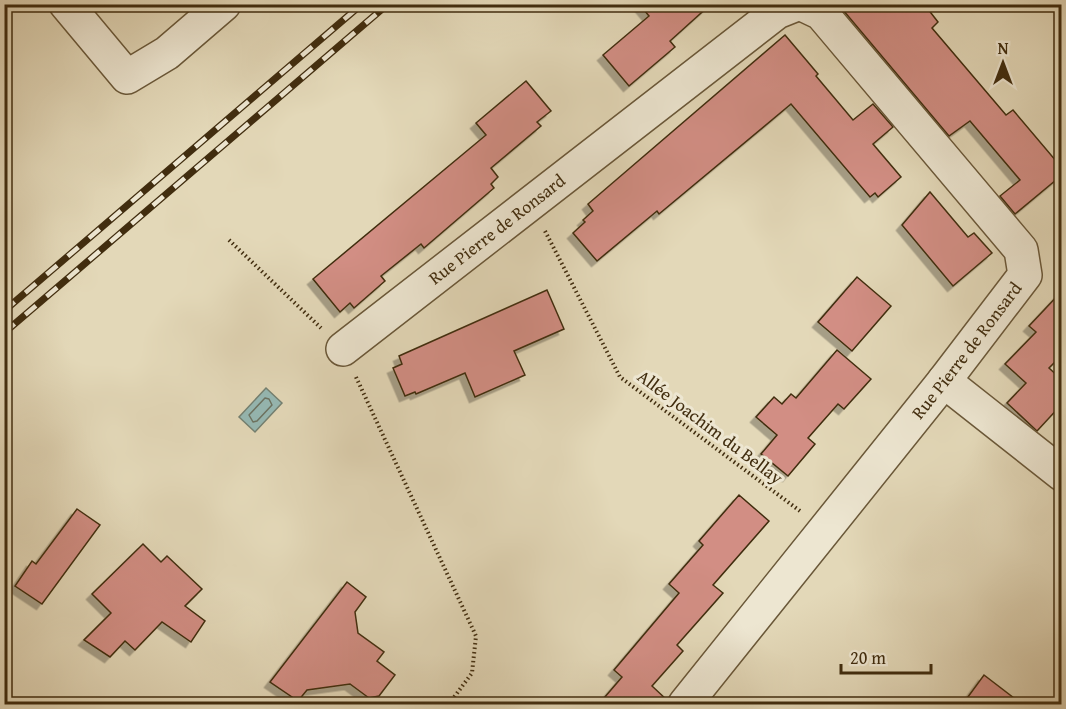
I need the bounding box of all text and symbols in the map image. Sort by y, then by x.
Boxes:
north arrow [973,33,1033,93]
text: N [998,36,1009,60]
street label: Rue Pierre de Ronsard [422,167,571,291]
street label: Rue Pierre de Ronsard [905,276,1028,425]
street label: Allée Joachim du Bellay [632,363,789,490]
scale bar [841,637,931,675]
text: 20 m [850,644,886,671]

